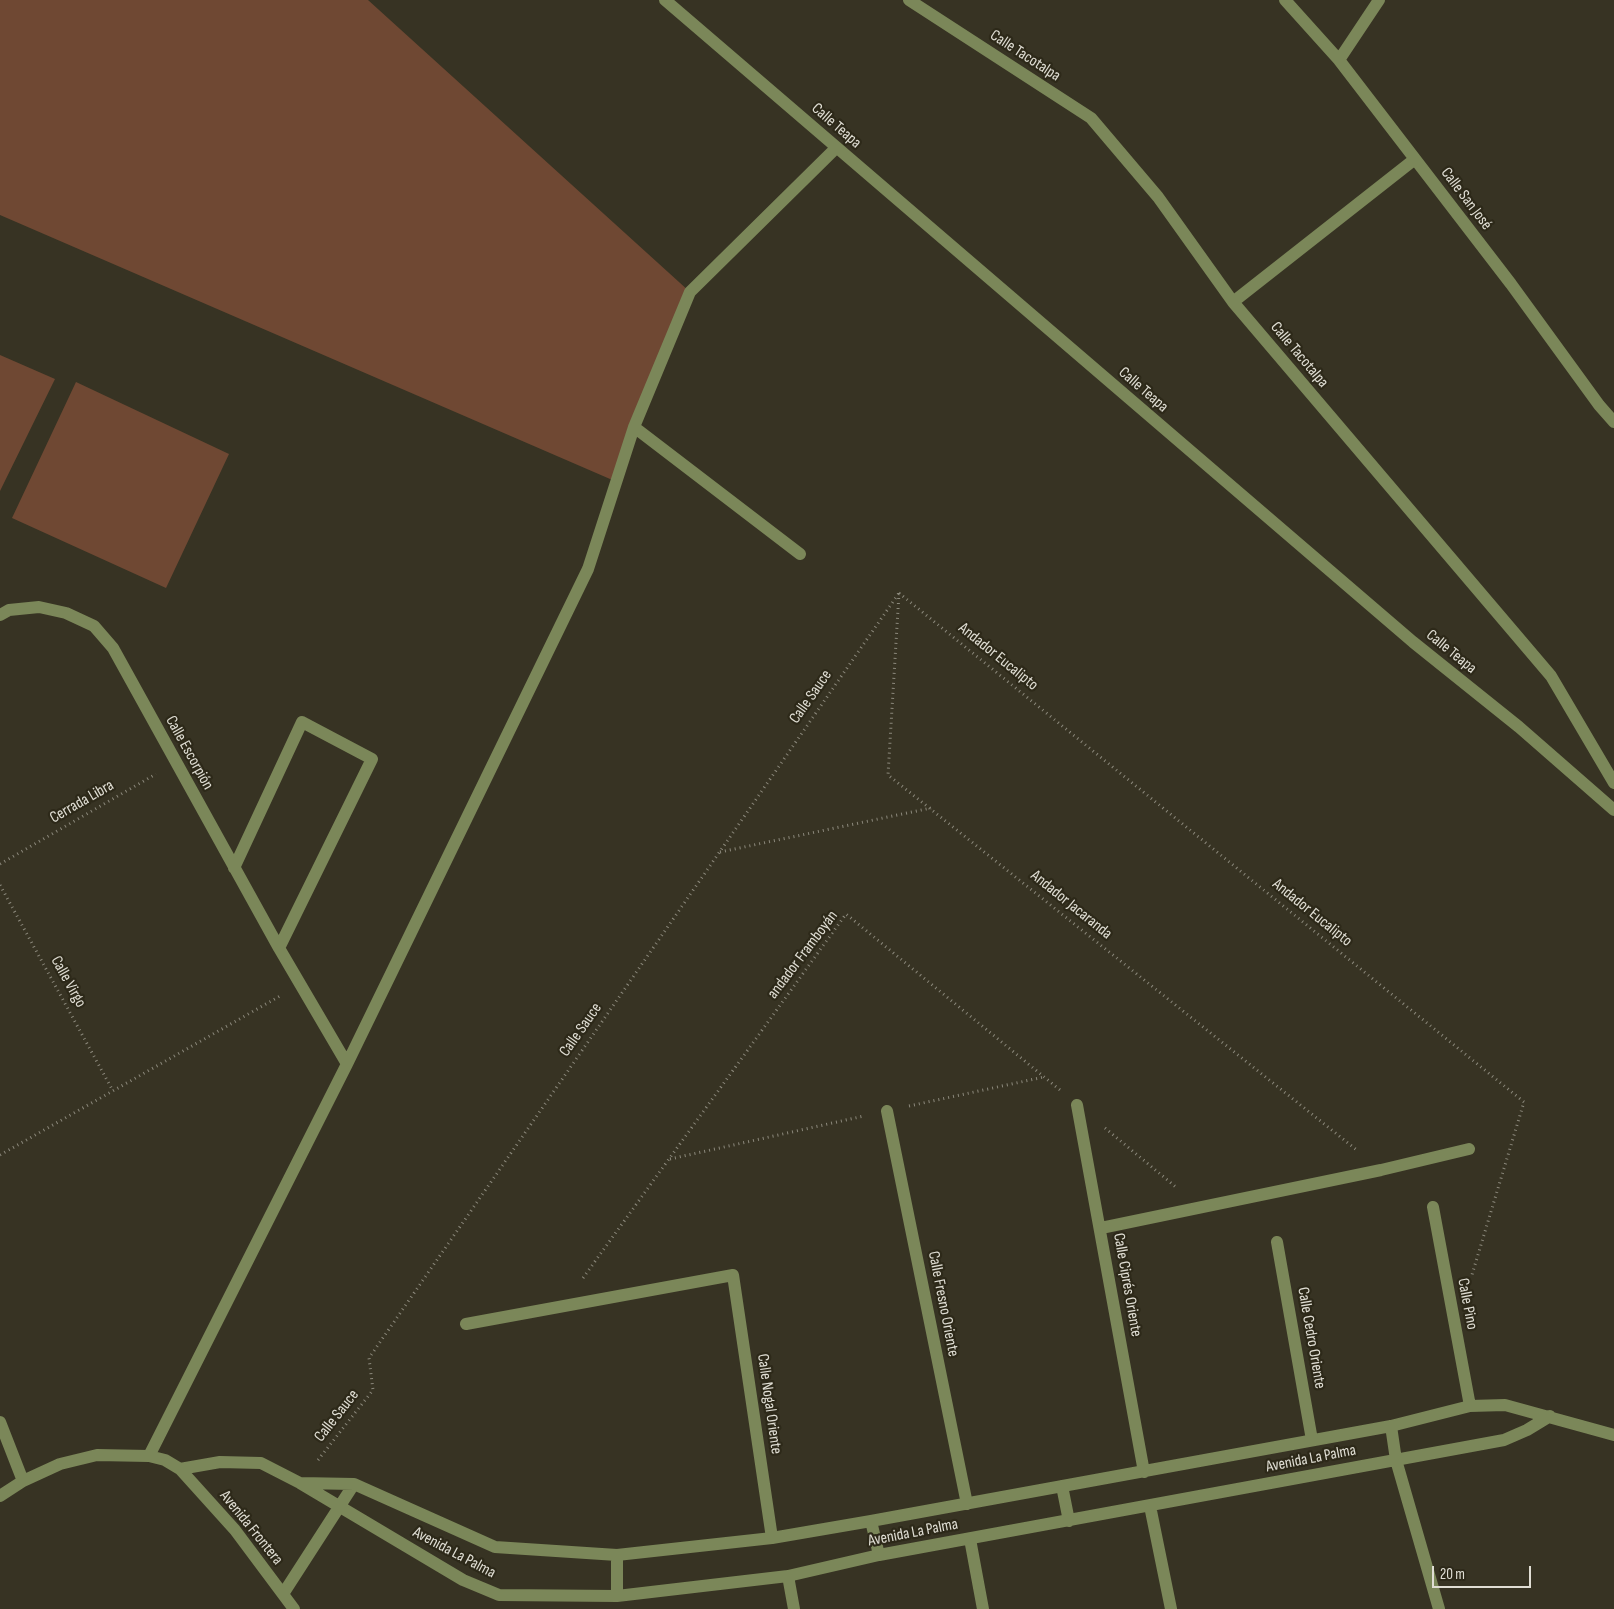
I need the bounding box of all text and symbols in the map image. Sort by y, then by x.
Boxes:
street label: Calle Tacotalpa [986,26,1064,86]
street label: Calle Teapa [807,99,865,153]
street label: Calle San José [1436,164,1496,234]
street label: Calle Tacotalpa [1266,318,1332,392]
street label: Calle Teapa [1114,363,1172,417]
street label: Andador Eucalipto [954,619,1042,695]
street label: Calle Teapa [1422,626,1480,678]
street label: Calle Sauce [786,666,836,728]
street label: Calle Escorpión [161,713,217,793]
street label: Cerrada Libra [47,776,117,828]
street label: Andador Jacaranda [1026,866,1116,944]
street label: Andador Eucalipto [1268,875,1356,951]
street label: andador Framboyán [764,907,842,1003]
street label: Calle Virgo [46,953,90,1011]
street label: Calle Sauce [556,999,606,1061]
street label: Calle Ciprés Oriente [1108,1232,1146,1338]
street label: Calle Fresno Oriente [923,1250,963,1358]
street label: Calle Pino [1453,1277,1481,1331]
street label: Calle Cedro Oriente [1293,1286,1329,1390]
street label: Calle Nogal Oriente [752,1353,786,1455]
street label: Calle Sauce [311,1386,363,1446]
street label: Avenida La Palma [1264,1441,1358,1477]
street label: Avenida Frontera [215,1487,287,1569]
street label: Avenida La Palma [866,1515,960,1551]
street label: Avenida La Palma [409,1523,499,1583]
scale bar [1434,1556,1533,1588]
text: 20 m [1440,1565,1465,1584]

